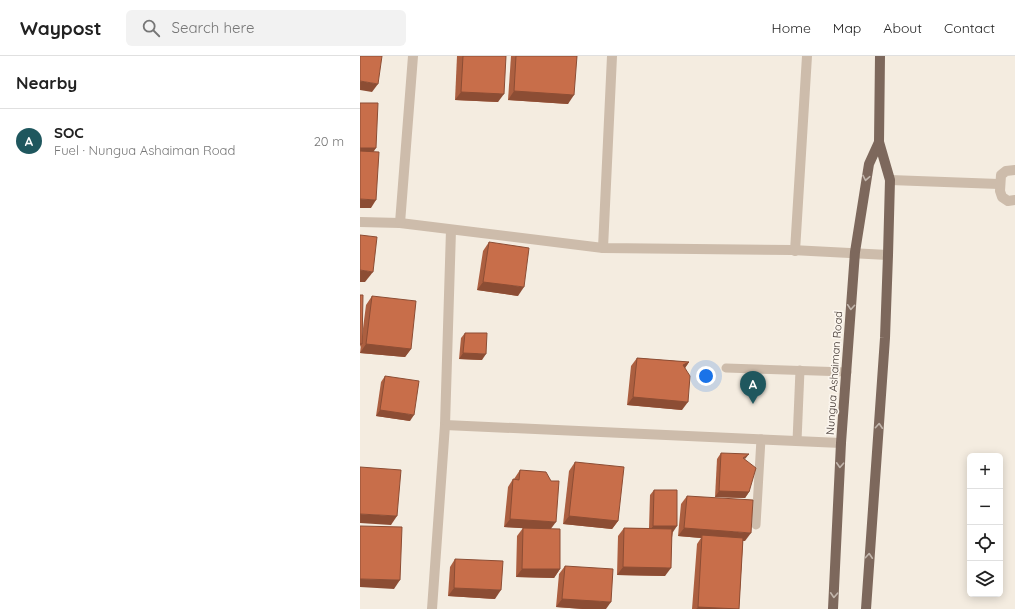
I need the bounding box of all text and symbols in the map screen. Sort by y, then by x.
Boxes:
search box [126,10,406,46]
text: Waypost [20,16,102,40]
icon: search [140,17,162,39]
text: Search here [172,18,254,37]
text: Home [772,19,811,37]
text: Map [833,19,861,37]
text: About [883,19,922,37]
text: Contact [944,19,995,37]
text: Nearby [16,72,77,93]
text: SOC [54,123,84,142]
text: A [25,133,33,149]
text: 20 m [314,133,344,149]
text: Fuel · Nungua Ashaiman Road [54,142,235,158]
one-way arrow [862,175,870,181]
one-way arrow [847,304,856,310]
street label: Nungua Ashaiman Road [823,311,845,435]
your location [696,366,716,386]
pin: A [740,371,766,404]
one-way arrow [874,423,883,429]
map controls [967,453,1003,597]
button: + [967,453,1003,489]
one-way arrow [836,462,844,468]
button: − [967,489,1003,525]
button: locate [967,525,1003,561]
one-way arrow [865,553,874,559]
button: layers [967,561,1003,597]
one-way arrow [829,592,838,598]

